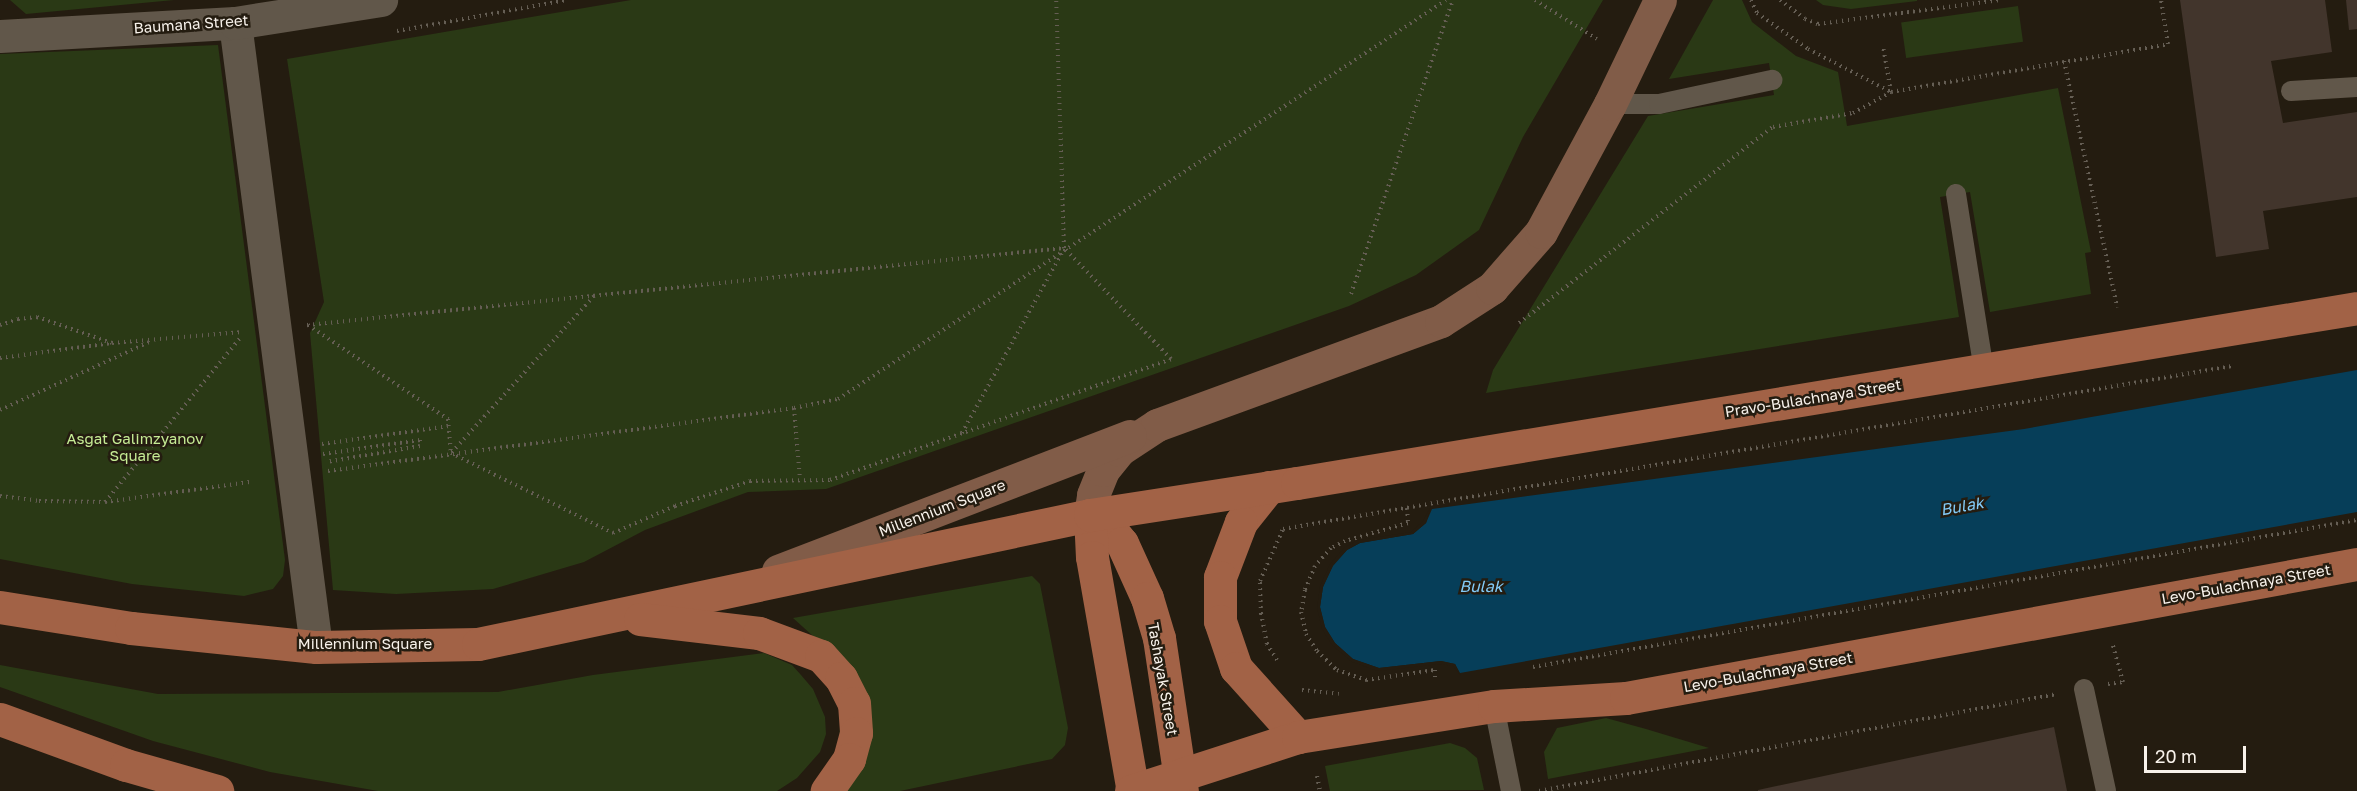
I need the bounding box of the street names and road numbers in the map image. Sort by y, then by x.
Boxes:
street label: Baumana Street [133,11,249,37]
street label: Pravo-Bulachnaya Street [1724,375,1902,421]
street label: Millennium Square [876,476,1008,540]
street label: Levo-Bulachnaya Street [2160,560,2332,608]
street label: Tashayak Street [1144,621,1182,737]
street label: Millennium Square [298,635,432,653]
street label: Levo-Bulachnaya Street [1682,648,1854,696]

